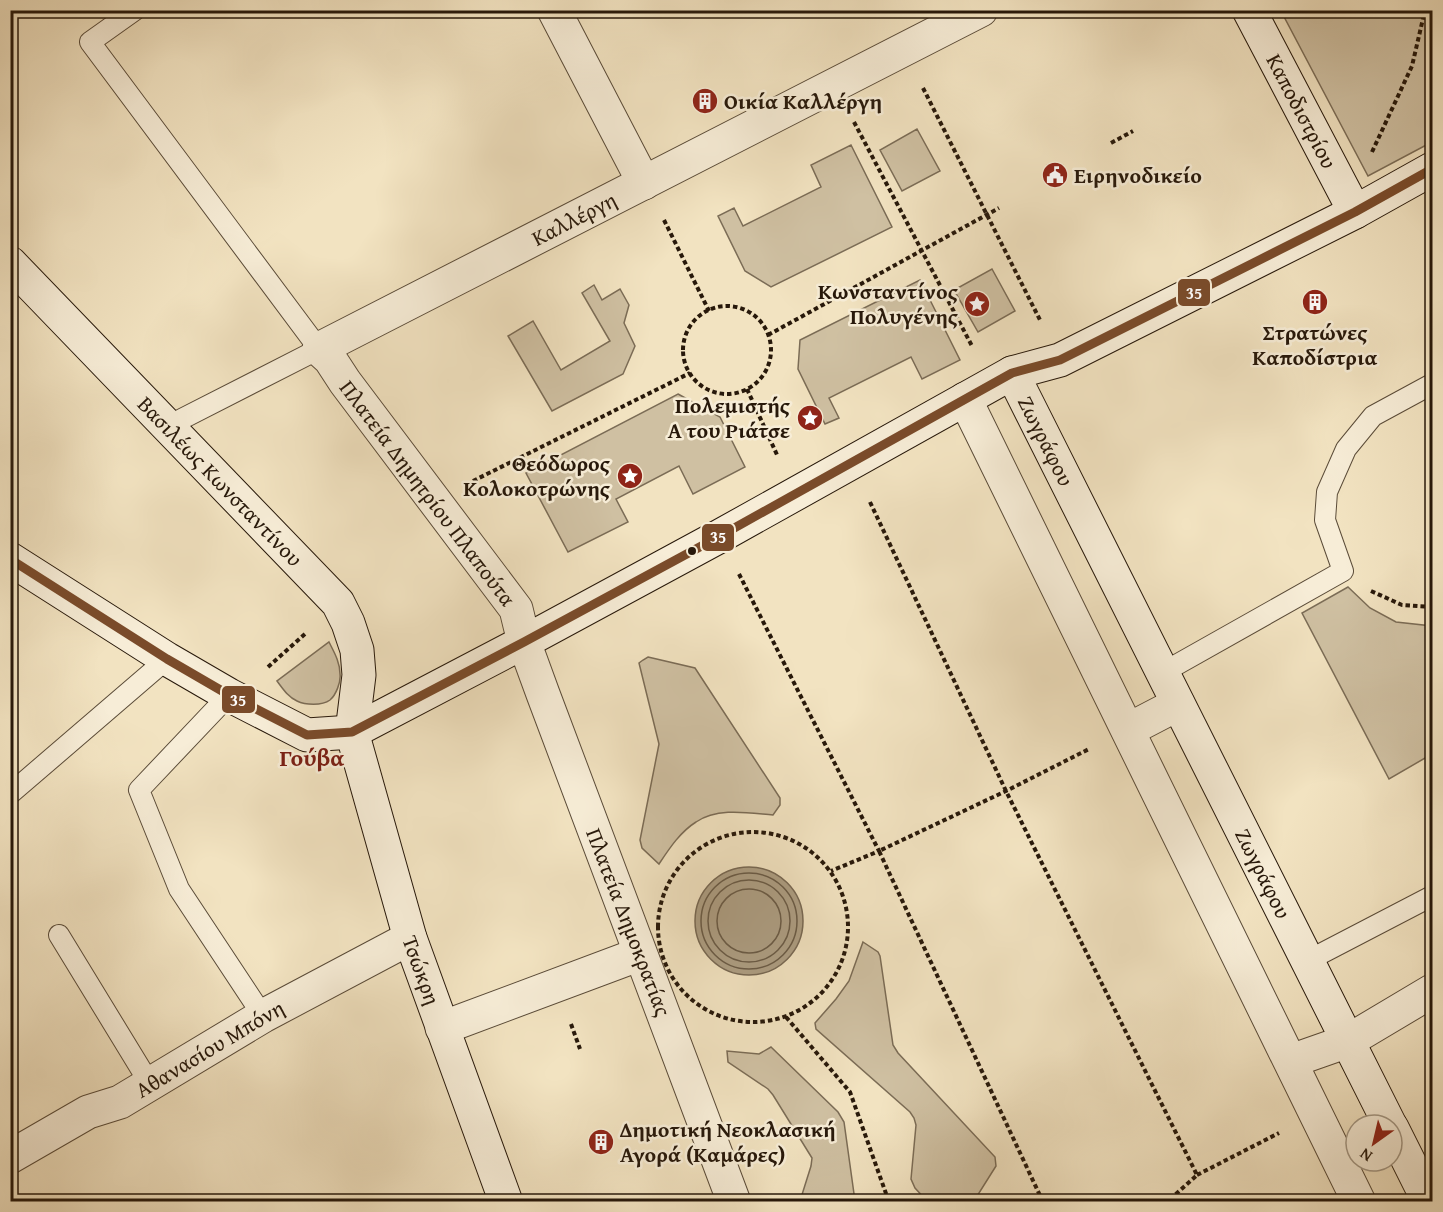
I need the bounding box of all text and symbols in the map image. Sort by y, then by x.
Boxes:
street label: Καποδιστρίου [1259,48,1345,174]
place label: Οικία Καλλέργη [724,85,882,117]
building icon: Οικία Καλλέργη [690,86,720,116]
place label: Ειρηνοδικείο [1074,159,1202,191]
public building icon: Ειρηνοδικείο [1040,160,1070,190]
street label: Καλλέργη [526,183,622,254]
place label: Κωνσταντίνος Πολυγένης [818,275,959,332]
line badge: 35 [1177,278,1211,307]
text: 35 [1186,281,1202,305]
building icon: Στρατώνες Καποδίστρια [1300,287,1330,317]
place icon: Κωνσταντίνος Πολυγένης [962,289,992,319]
place label: Στρατώνες Καποδίστρια [1252,316,1378,373]
street label: Πλατεία Δημητρίου Πλαπούτα [332,373,524,613]
street label: Βασιλέως Κωνσταντίνου [130,389,310,574]
place label: Πολεμιστής Α του Ριάτσε [668,389,791,446]
street label: Ζωγράφου [1010,390,1082,492]
place icon: Πολεμιστής Α του Ριάτσε [795,403,825,433]
place label: Θεόδωρος Κολοκοτρώνης [463,447,611,504]
place icon: Θεόδωρος Κολοκοτρώνης [615,461,645,491]
line badge: 35 [701,523,735,552]
text: 35 [710,525,726,549]
unlabelled marker [686,545,698,557]
line badge: 35 [221,685,256,714]
text: 35 [230,688,246,712]
district label: Γούβα [279,740,345,775]
street label: Πλατεία Δημοκρατίας [578,823,680,1021]
street label: Ζωγράφου [1227,823,1300,924]
street label: Τσώκρη [394,931,449,1009]
street label: Αθανασίου Μπόνη [129,992,290,1105]
place label: Δημοτική Νεοκλασική Αγορά (Καμάρες) [619,1113,836,1170]
north arrow [1344,1113,1404,1173]
building icon: Δημοτική Νεοκλασική Αγορά (Καμάρες) [586,1127,616,1157]
text: N [1354,1142,1377,1168]

